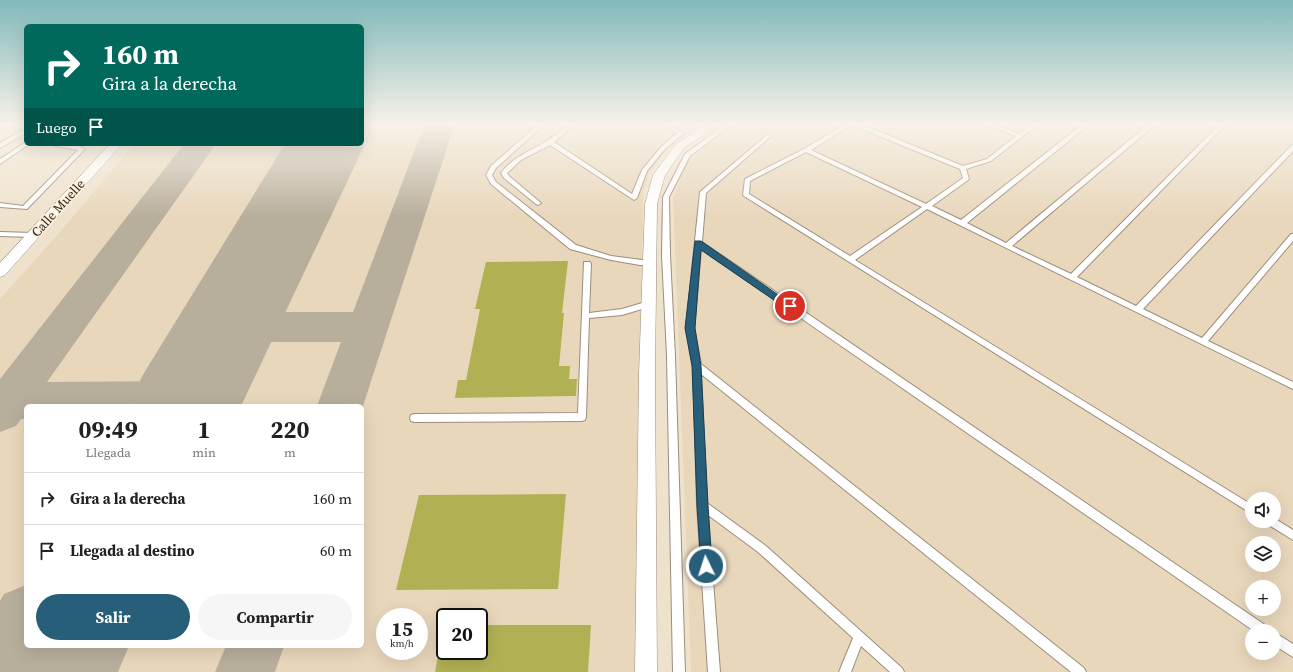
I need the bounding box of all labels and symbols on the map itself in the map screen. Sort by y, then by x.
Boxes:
street label: Calle Muelle [28,175,89,240]
pin [773,289,807,323]
position arrow [685,545,727,587]
speed limit sign: 20 [436,608,488,660]

